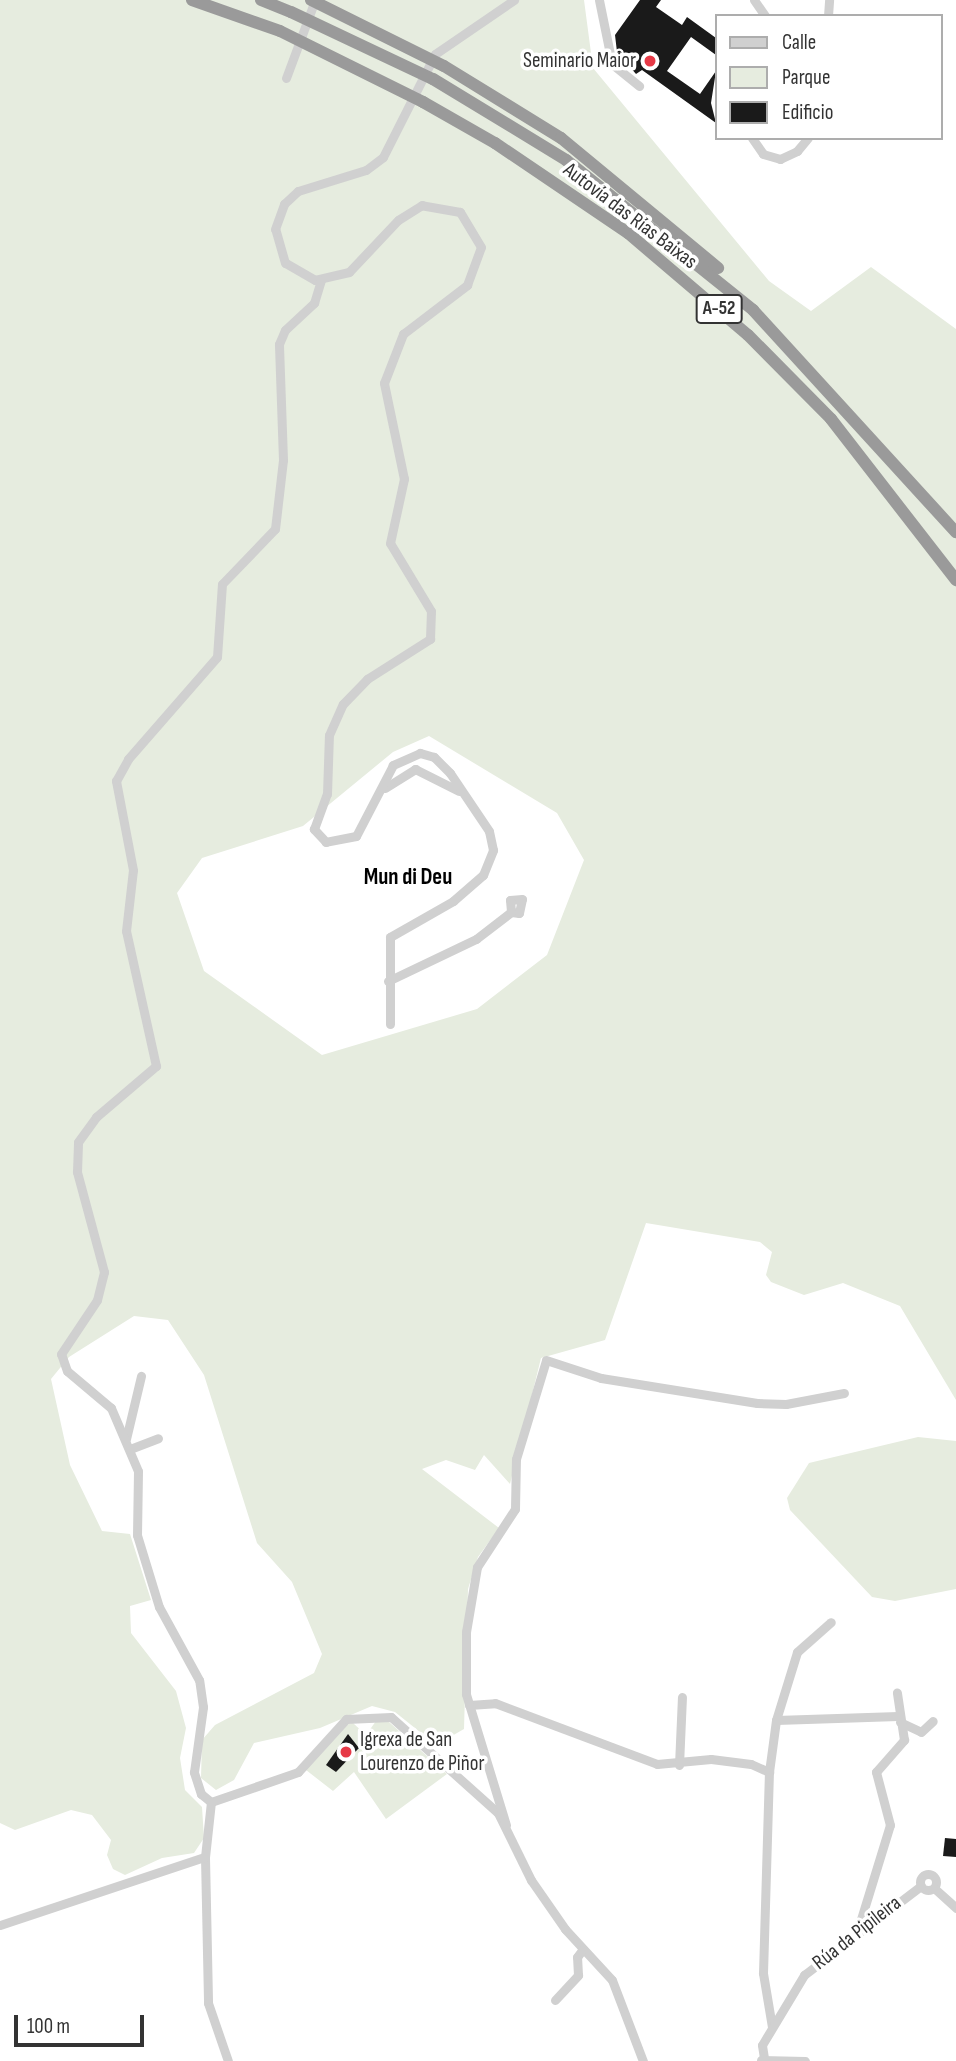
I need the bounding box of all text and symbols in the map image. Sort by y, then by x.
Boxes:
legend [715,14,942,140]
text: Calle [782,30,816,55]
place label: Seminario Maior [523,48,636,74]
marker: Seminario Maior [642,53,658,69]
text: Parque [782,65,830,90]
text: Edificio [782,100,833,125]
street label: Autovía das Rías Baixas [558,157,702,275]
road number: A-52 [694,294,744,324]
district label: Mun di Deu [364,863,452,891]
place label: Igrexa de San Lourenzo de Piñor [360,1727,484,1777]
marker: Igrexa de San Lourenzo de Piñor [338,1744,354,1760]
street label: Rúa da Pipileira [808,1891,906,1975]
scale bar [18,2002,147,2046]
text: 100 m [27,2014,70,2039]

